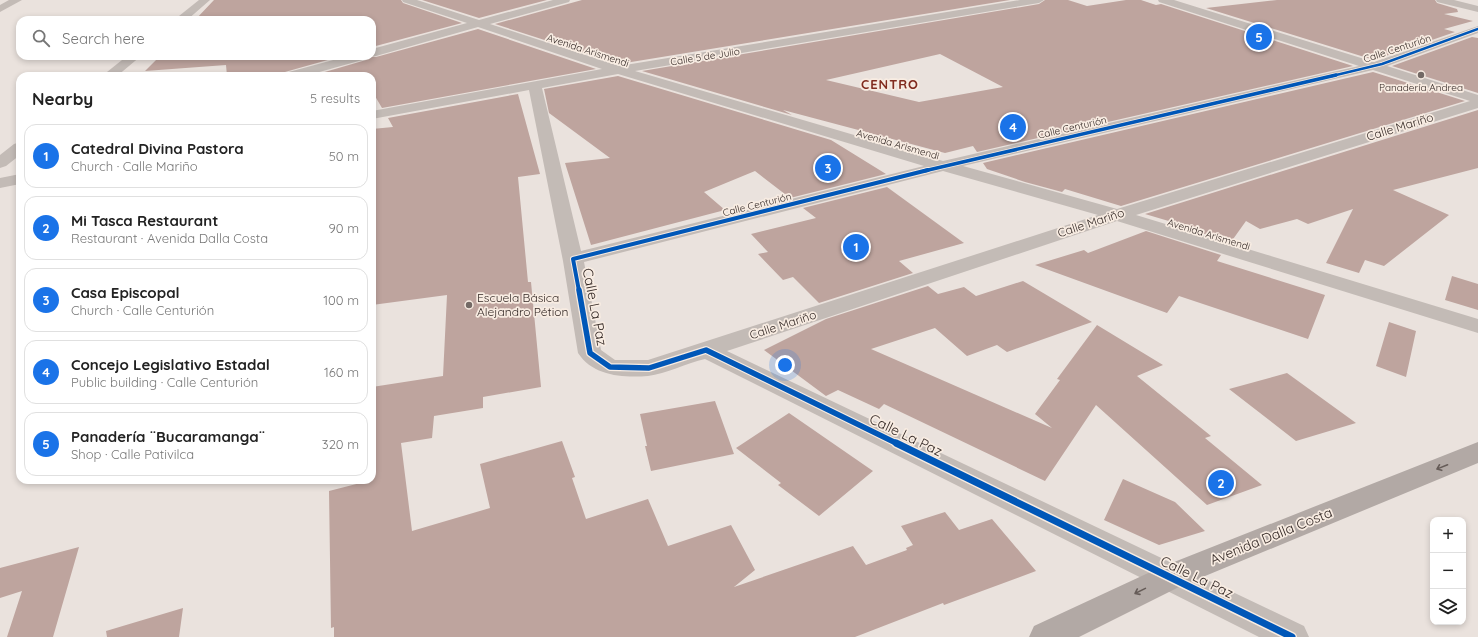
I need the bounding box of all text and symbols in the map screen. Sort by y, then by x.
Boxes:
search box [16,16,376,60]
pin: 5 [1246,22,1272,52]
icon: search [30,27,52,49]
text: Search here [62,29,145,48]
street label: Avenida Arismendi [545,31,631,70]
street label: Calle Centurión [1362,31,1433,66]
street label: Calle 5 de Julio [670,45,741,68]
marker: Panadería Andrea [1416,70,1426,80]
district label: CENTRO [861,76,919,92]
place label: Panadería Andrea [1379,81,1463,94]
text: Nearby [32,88,93,109]
text: 5 results [310,90,360,106]
street label: Calle Mariño [1365,109,1435,144]
pin: 4 [1000,112,1026,142]
street label: Calle Centurión [1036,113,1108,142]
street label: Avenida Arismendi [855,126,941,163]
text: Catedral Divina Pastora [71,139,244,158]
text: 1 [43,148,49,164]
text: 50 m [329,148,359,164]
pin: 3 [815,153,841,183]
text: Church · Calle Mariño [71,158,198,174]
street label: Calle Centurión [721,190,793,219]
street label: Calle Mariño [1056,205,1126,240]
text: Mi Tasca Restaurant [71,211,218,230]
street label: Avenida Arismendi [1166,216,1252,253]
text: 2 [42,220,50,236]
text: 90 m [329,220,359,236]
text: Restaurant · Avenida Dalla Costa [71,230,268,246]
pin: 1 [843,232,869,262]
street label: Calle La Paz [579,267,611,348]
text: Casa Episcopal [71,283,180,302]
place label: Escuela Básica Alejandro Pétion [477,290,568,319]
text: 3 [43,292,49,308]
text: 100 m [323,292,359,308]
marker: Escuela Básica Alejandro Pétion [464,300,474,310]
text: Church · Calle Centurión [71,302,214,318]
street label: Calle Mariño [748,307,818,342]
text: Concejo Legislativo Estadal [71,355,270,374]
your location [775,355,795,375]
text: 4 [42,364,50,380]
text: 160 m [324,364,359,380]
text: Public building · Calle Centurión [71,374,258,390]
street label: Calle La Paz [867,410,946,461]
text: Panadería ¨Bucaramanga¨ [71,427,265,446]
text: 5 [42,436,50,452]
text: 320 m [322,436,359,452]
text: Shop · Calle Pativilca [71,446,194,462]
one-way arrow [1436,464,1448,471]
pin: 2 [1208,468,1234,498]
street label: Avenida Dalla Costa [1207,503,1335,569]
map controls [1430,517,1466,625]
button: + [1430,517,1466,553]
street label: Calle La Paz [1158,552,1237,603]
button: − [1430,553,1466,589]
one-way arrow [1135,588,1147,595]
button: layers [1430,589,1466,625]

